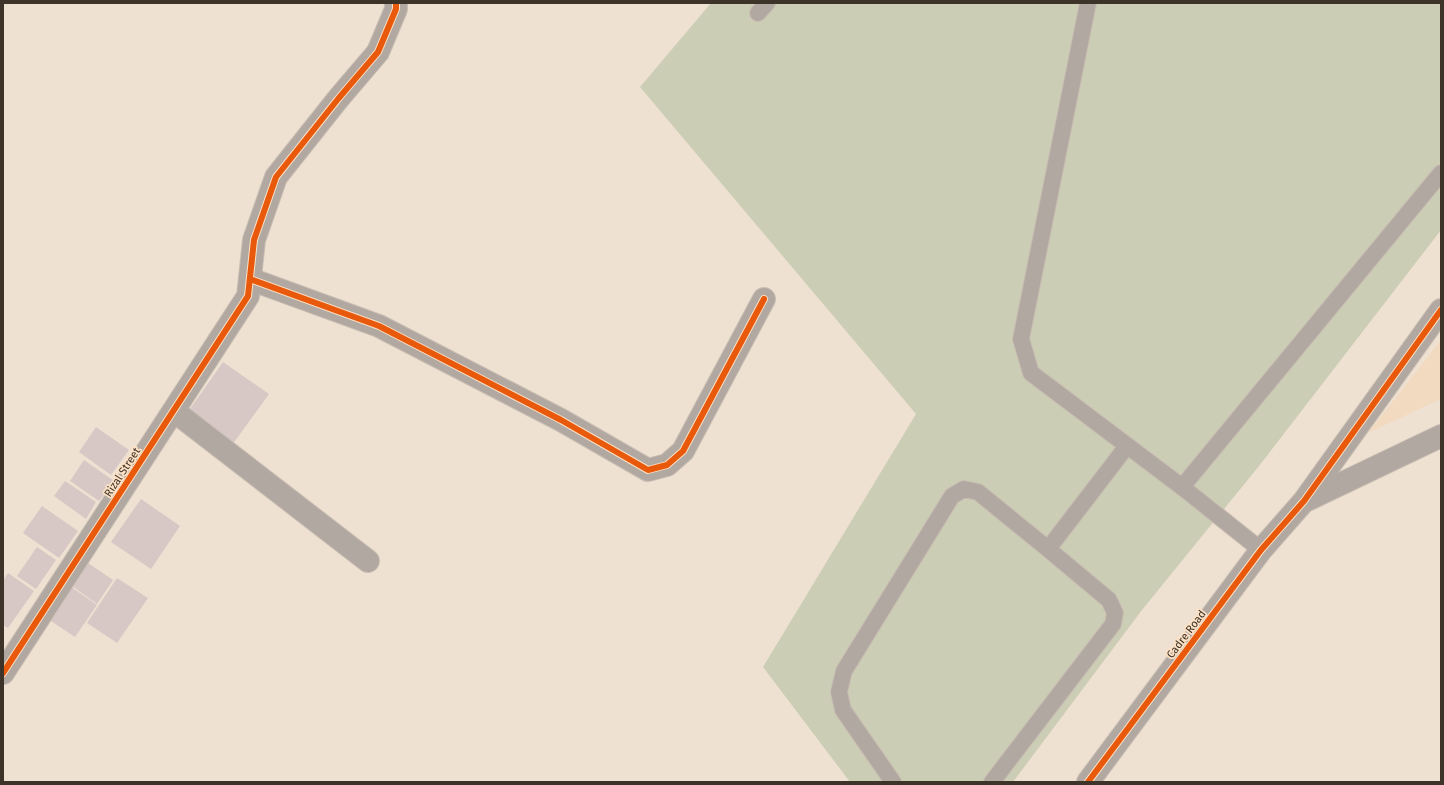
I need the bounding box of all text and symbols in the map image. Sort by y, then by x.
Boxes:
street label: Rizal Street [102,445,143,499]
street label: Cadre Road [1164,608,1209,661]

